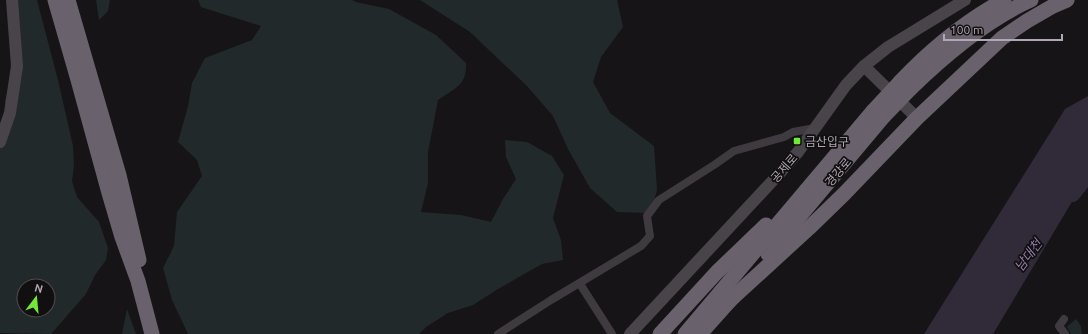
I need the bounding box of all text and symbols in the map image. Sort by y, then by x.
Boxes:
scale bar [944,16,1062,42]
text: 100 m [950,23,983,36]
place label: 금산입구 [805,135,849,148]
marker: 금산입구 [792,136,802,146]
street label: 공제로 [768,151,800,185]
street label: 경강로 [822,155,854,189]
water label: 남대천 [1012,236,1045,274]
north arrow [16,278,56,318]
text: N [33,281,44,295]

